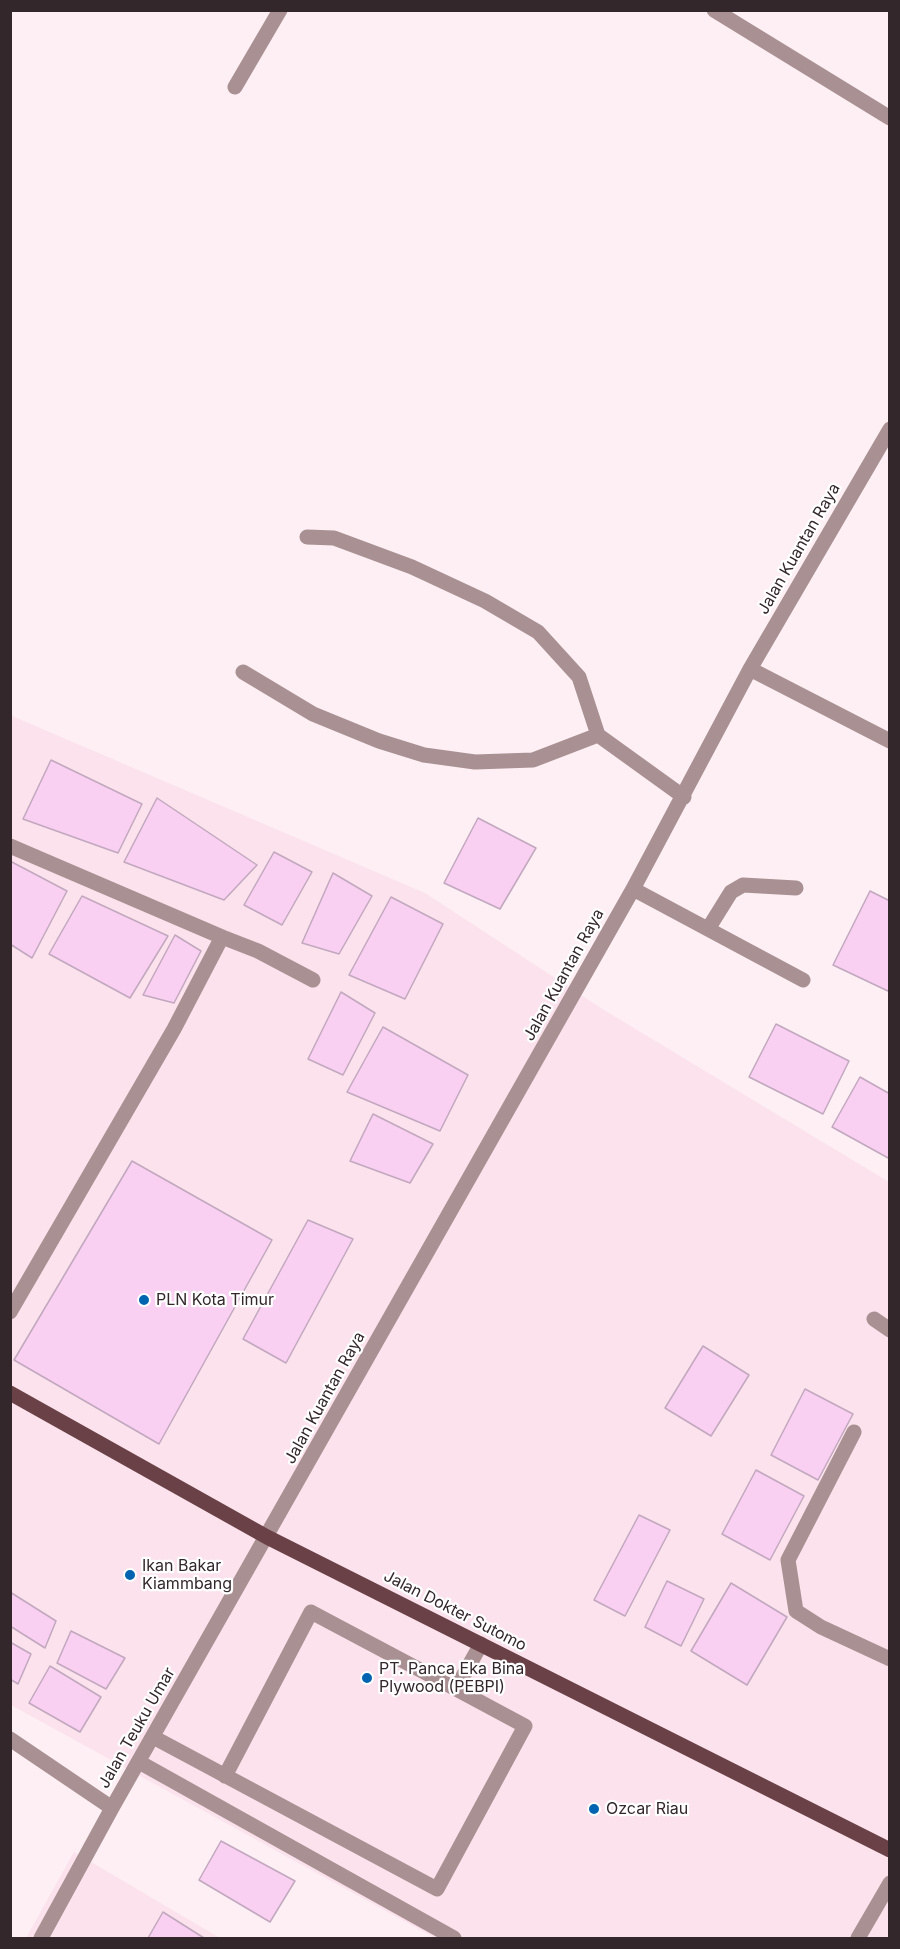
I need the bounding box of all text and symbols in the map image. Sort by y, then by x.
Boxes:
street label: Jalan Kuantan Raya [754,480,844,618]
street label: Jalan Kuantan Raya [520,906,608,1044]
place label: PLN Kota Timur [156,1290,274,1310]
marker: PLN Kota Timur [137,1293,151,1307]
street label: Jalan Kuantan Raya [281,1329,369,1467]
place label: Ikan Bakar Kiammbang [142,1556,232,1594]
street label: Jalan Dokter Sutomo [380,1567,530,1655]
marker: Ikan Bakar Kiammbang [123,1568,137,1582]
place label: PT. Panca Eka Bina Plywood (PEBPI) [379,1659,524,1697]
street label: Jalan Teuku Umar [95,1664,179,1792]
marker: PT. Panca Eka Bina Plywood (PEBPI) [360,1671,374,1685]
place label: Ozcar Riau [606,1799,688,1819]
marker: Ozcar Riau [587,1802,601,1816]

